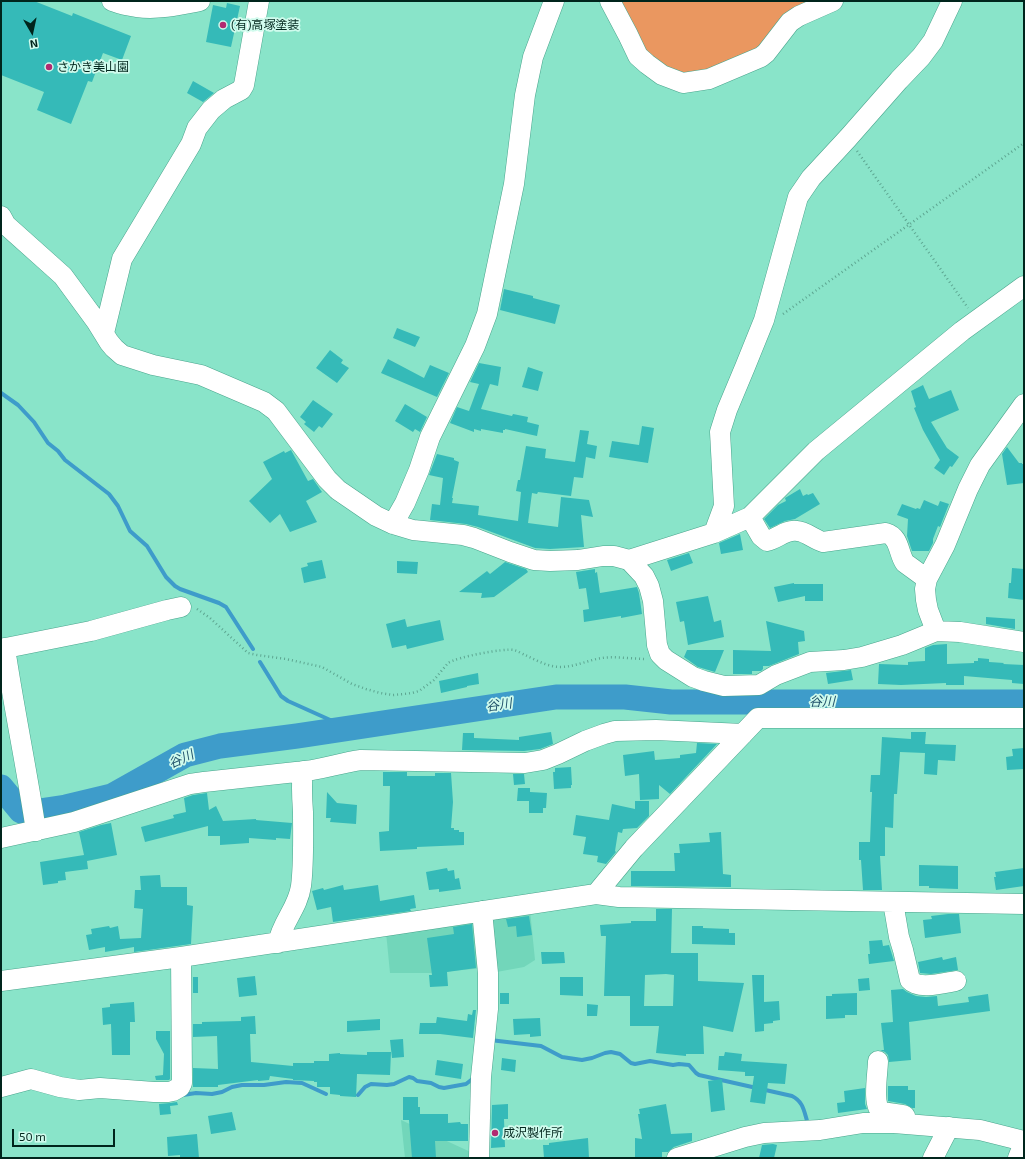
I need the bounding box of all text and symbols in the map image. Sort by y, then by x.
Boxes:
north arrow [12,12,52,52]
place label: (有)高塚塗装 [231,18,300,32]
marker: (有)高塚塗装 [218,20,228,30]
text: N [29,37,39,51]
place label: さかき美山園 [57,60,129,74]
marker: さかき美山園 [44,62,54,72]
water label: 谷川 [809,694,835,710]
water label: 谷川 [485,695,513,715]
water label: 谷川 [166,747,196,771]
scale bar [14,1121,117,1147]
place label: 成沢製作所 [503,1126,563,1140]
marker: 成沢製作所 [490,1128,500,1138]
text: 50 m [19,1129,46,1143]

